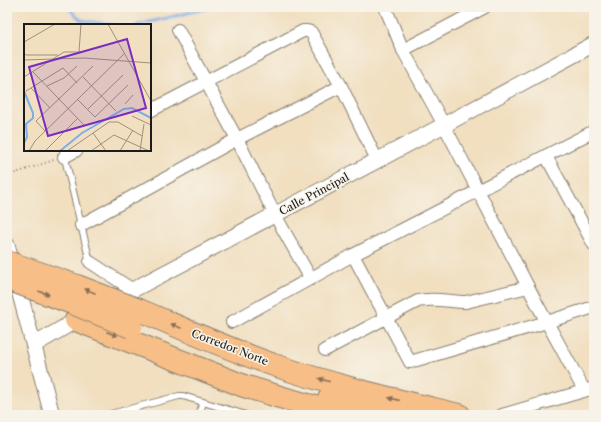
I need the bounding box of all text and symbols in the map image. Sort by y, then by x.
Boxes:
inset map [24,24,151,151]
street label: Calle Principal [277,169,352,218]
one-way arrow [83,287,95,293]
one-way arrow [38,290,50,296]
one-way arrow [169,322,181,328]
street label: Corredor Norte [189,326,271,368]
one-way arrow [107,332,119,338]
one-way arrow [318,377,330,383]
one-way arrow [388,396,400,402]

